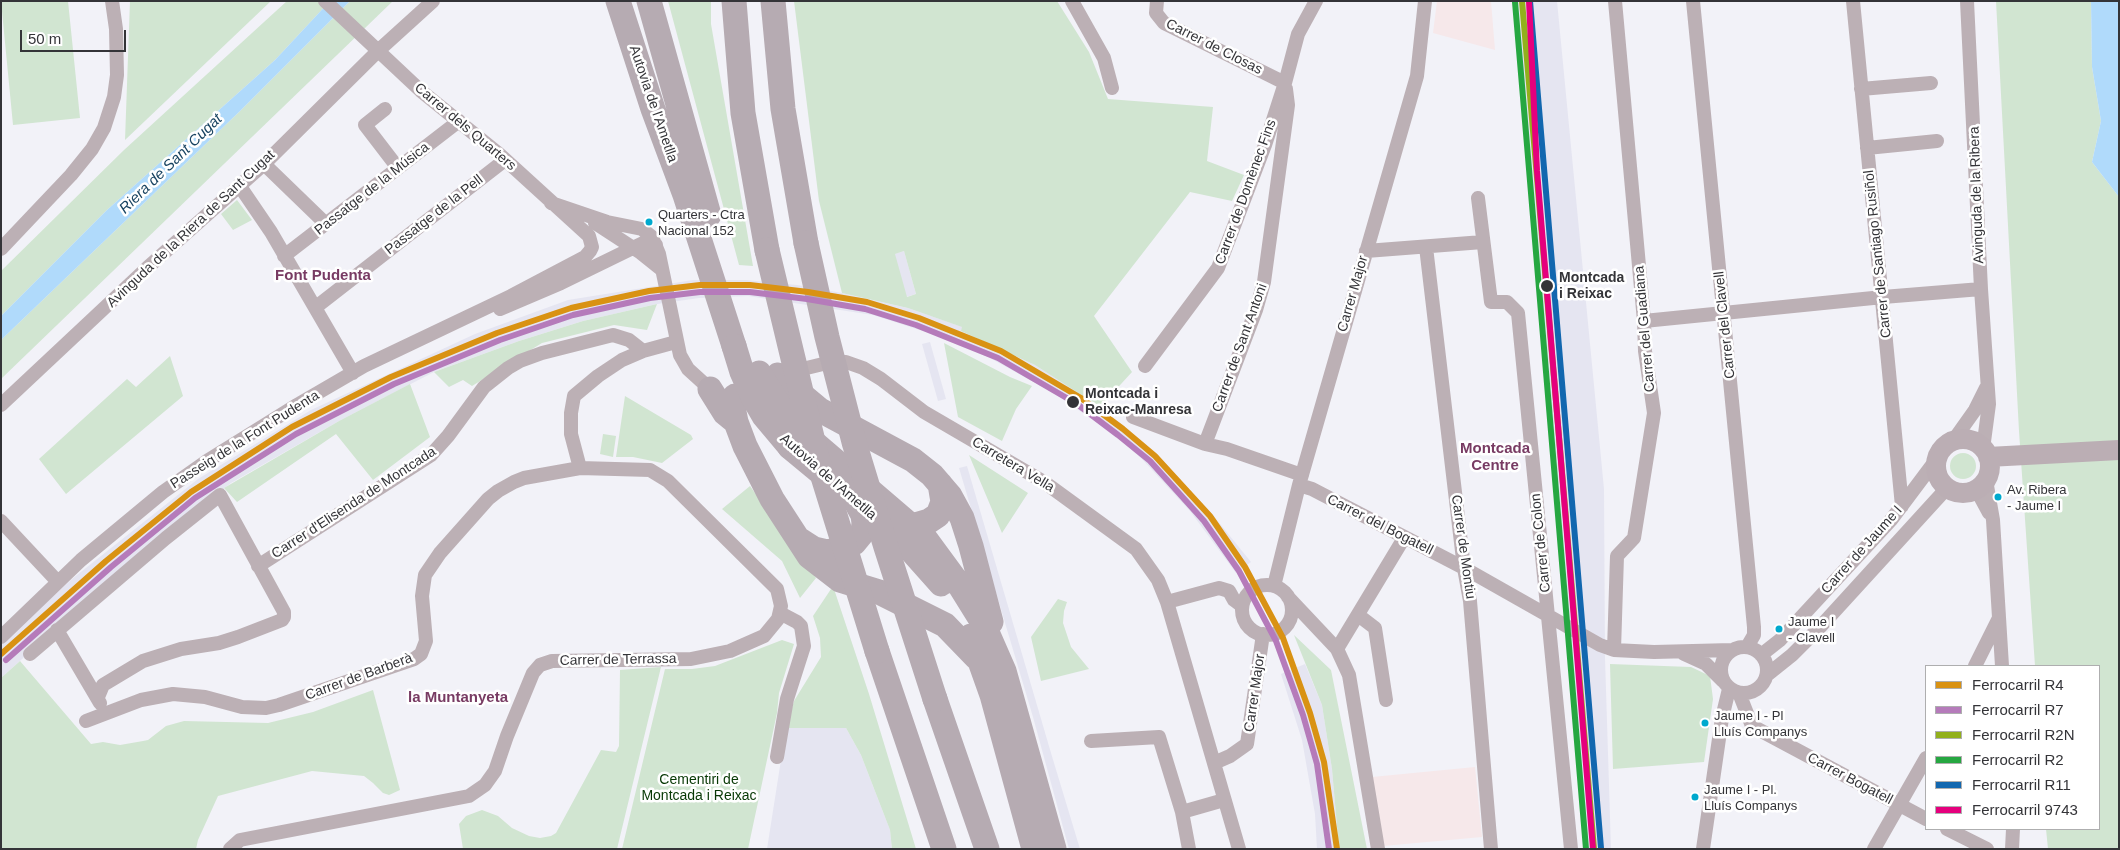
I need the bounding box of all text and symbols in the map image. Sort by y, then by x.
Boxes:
street label: Carrer de Closas [1163,15,1265,79]
scale bar [22,20,129,52]
text: 50 m [28,30,61,47]
street label: Autovia de l'Ametlla [625,43,681,165]
street label: Carrer dels Quarters [411,80,519,174]
water label: Riera de Sant Cugat [116,110,226,218]
street label: Carrer de Domènec Fins [1212,117,1280,267]
street label: Avinguda de la Ribera [1966,126,1988,264]
street label: Passatge de la Música [311,139,433,239]
street label: Avinguda de la Riera de Sant Cugat [104,147,278,311]
street label: Carrer de Santiago Rusiñol [1861,169,1895,339]
street label: Passatge de la Pell [382,171,486,259]
place label: Quarters - Ctra Nacional 152 [658,207,745,238]
marker: Quarters - Ctra Nacional 152 [644,217,654,227]
street label: Carrer Major [1334,254,1372,334]
street label: Carrer del Guadiana [1631,265,1659,393]
district label: Font Pudenta [275,267,371,285]
place label: Montcada i Reixac [1559,270,1624,302]
street label: Carrer del Clavell [1711,270,1739,380]
marker: Montcada i Reixac [1539,278,1555,294]
street label: Carrer de Sant Antoni [1209,282,1271,414]
place label: Montcada i Reixac-Manresa [1085,386,1192,418]
street label: Passeig de la Font Pudenta [168,387,322,493]
marker: Montcada i Reixac-Manresa [1065,394,1081,410]
street label: Autovia de l'Ametlla [776,430,880,524]
street label: Carretera Vella [969,434,1057,496]
district label: Montcada Centre [1460,440,1530,475]
street label: Carrer d'Elisenda de Montcada [269,444,439,562]
place label: Av. Ribera - Jaume I [2007,482,2066,513]
street label: Carrer del Bogatell [1324,491,1436,559]
marker: Av. Ribera - Jaume I [1993,492,2003,502]
street label: Carrer de Colon [1527,493,1555,593]
street label: Carrer de Montiu [1447,494,1479,600]
street label: Carrer de Jaume I [1818,502,1906,598]
place label: Jaume I - Clavell [1788,614,1835,645]
marker: Jaume I - Clavell [1774,624,1784,634]
street label: Carrer de Barberà [303,650,415,704]
street label: Carrer de Terrassa [560,651,676,669]
street label: Carrer Major [1241,653,1269,733]
legend [1925,665,2100,830]
text: Ferrocarril R4 [1972,676,2064,693]
district label: la Muntanyeta [408,689,508,707]
text: Ferrocarril R7 [1972,701,2064,718]
place label: Jaume I - Pl Lluís Companys [1714,708,1807,739]
marker: Jaume I - Pl Lluís Companys [1700,718,1710,728]
text: Ferrocarril R2N [1972,726,2075,743]
street label: Carrer Bogatell [1804,749,1896,809]
text: Ferrocarril R2 [1972,751,2064,768]
park label: Cementiri de Montcada i Reixac [641,772,757,804]
text: Ferrocarril R11 [1972,776,2071,793]
place label: Jaume I - Pl. Lluís Companys [1704,782,1797,813]
marker: Jaume I - Pl. Lluís Companys [1690,792,1700,802]
text: Ferrocarril 9743 [1972,801,2078,818]

